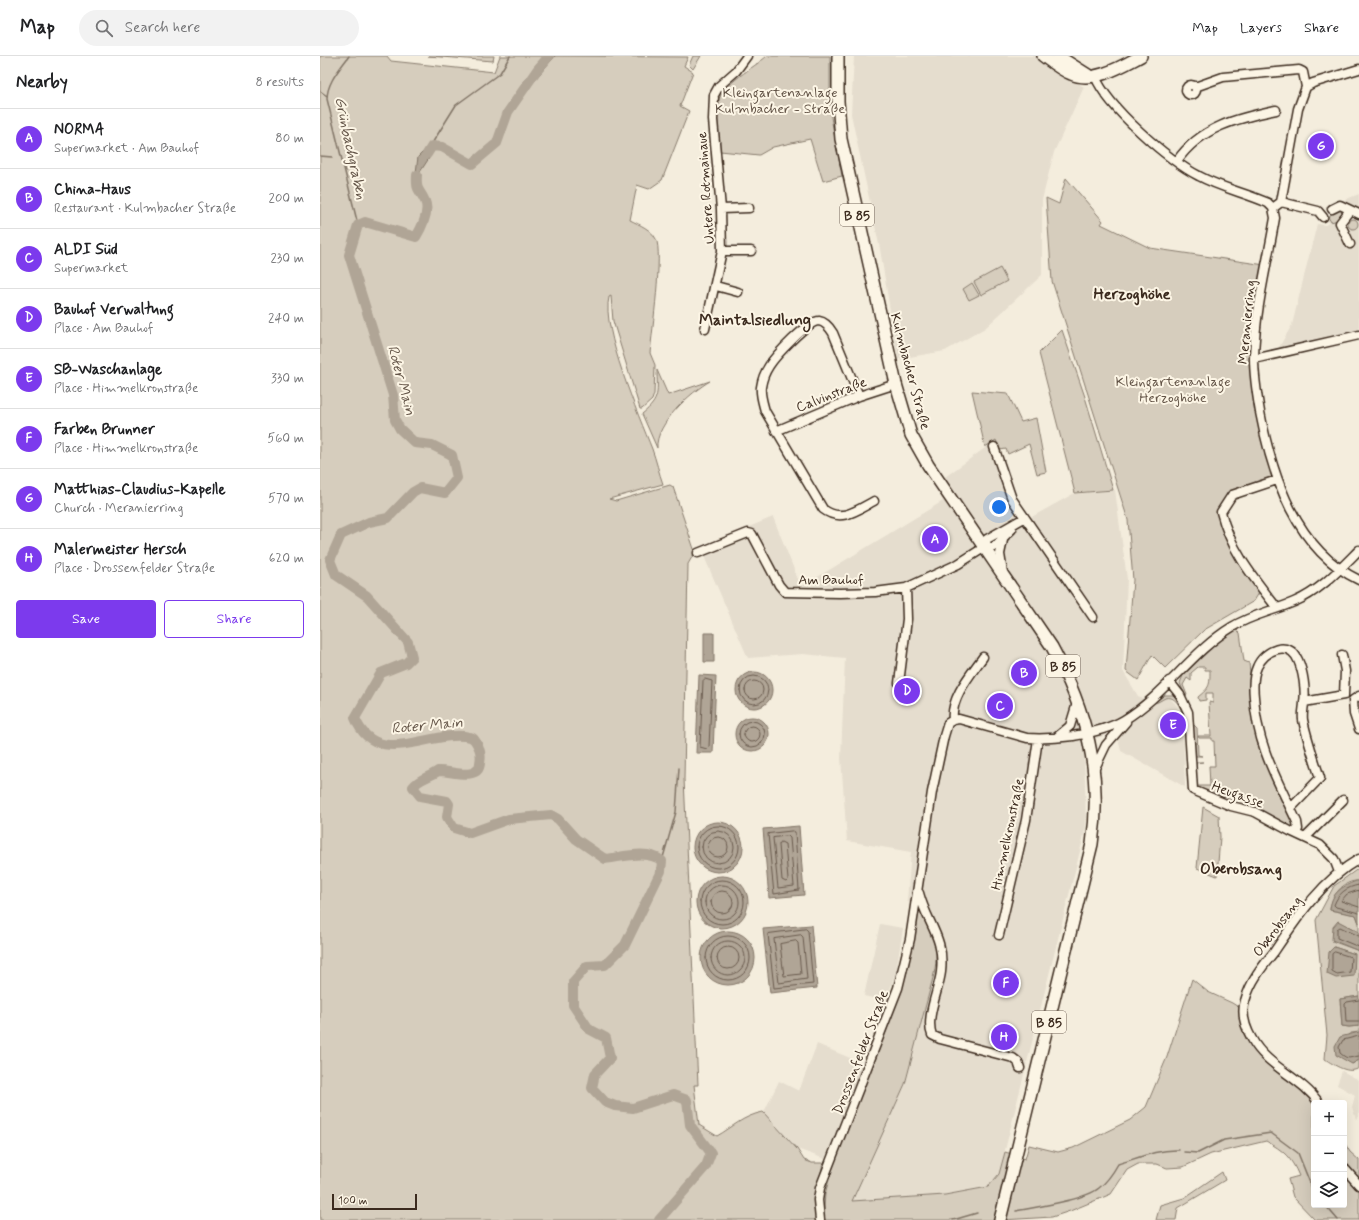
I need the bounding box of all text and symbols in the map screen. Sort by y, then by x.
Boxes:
search box [79,10,359,46]
text: Map [20,15,55,40]
icon: search [93,17,115,39]
text: Search here [125,18,200,38]
text: Map [1192,19,1218,37]
text: Layers [1240,19,1282,37]
text: Share [1304,19,1339,37]
text: Nearby [16,71,68,93]
text: 8 results [256,74,304,91]
park label: Kleingartenanlage Kulmbacher - Straße [715,84,845,118]
water label: Grünbachgraben [329,95,371,202]
text: NORMA [54,120,104,140]
text: A [25,130,33,147]
text: 80 m [275,130,304,147]
street label: Untere Rotmainaue [693,131,719,245]
pin: G [1308,131,1334,161]
text: Supermarket · Am Bauhof [54,140,199,157]
text: China-Haus [54,180,131,200]
text: B [25,190,33,207]
text: 200 m [269,190,304,207]
text: Restaurant · Kulmbacher Straße [54,200,236,217]
road number: B 85 [840,204,874,226]
text: ALDI Süd [54,240,118,260]
text: C [24,250,34,267]
text: 230 m [270,250,304,267]
text: Supermarket [54,260,128,277]
street label: Meranierring [1234,279,1260,365]
district label: Herzoghöhe [1094,284,1171,306]
text: Bauhof Verwaltung [54,300,174,320]
text: D [25,310,33,327]
text: 240 m [268,310,304,327]
district label: Maintalsiedlung [699,310,811,333]
street label: Kulmbacher Straße [886,311,934,432]
text: Place · Am Bauhof [54,320,153,337]
water label: Roter Main [382,343,420,417]
text: SB-Waschanlage [54,360,162,380]
text: E [25,370,33,387]
text: 330 m [271,370,304,387]
street label: Calvinstraße [794,373,869,417]
park label: Kleingartenanlage Herzoghöhe [1115,373,1231,407]
text: Place · Himmelkronstraße [54,380,198,397]
text: Farben Brunner [54,420,155,440]
text: F [26,430,32,447]
text: 560 m [267,430,304,447]
text: Place · Himmelkronstraße [54,440,198,457]
text: Matthias-Claudius-Kapelle [54,480,226,500]
text: G [25,490,33,507]
text: 570 m [268,490,304,507]
your location [989,497,1009,517]
text: Church · Meranierring [54,500,183,517]
pin: A [922,524,948,554]
text: Malermeister Hersch [54,540,187,560]
text: H [25,550,33,567]
text: 620 m [269,550,304,567]
text: Place · Drossenfelder Straße [54,560,215,577]
street label: Am Bauhof [798,571,864,589]
button: Save [16,600,156,638]
button: Share [164,600,304,638]
road number: B 85 [1046,655,1080,677]
pin: B [1011,658,1037,688]
pin: D [894,676,920,706]
pin: C [987,691,1013,721]
pin: E [1160,710,1186,740]
water label: Roter Main [391,713,464,739]
street label: Himmelkronstraße [987,777,1029,892]
street label: Heugasse [1208,777,1266,815]
district label: Oberobsang [1200,859,1282,881]
street label: Oberobsang [1249,893,1307,961]
pin: F [993,968,1019,998]
street label: Drossenfelder Straße [829,987,893,1117]
road number: B 85 [1032,1011,1066,1033]
pin: H [991,1022,1017,1052]
map controls [1311,1100,1347,1208]
button: + [1311,1100,1347,1136]
button: − [1311,1136,1347,1172]
button: layers [1311,1172,1347,1208]
scale bar [332,1192,417,1211]
text: 100 m [338,1194,368,1208]

